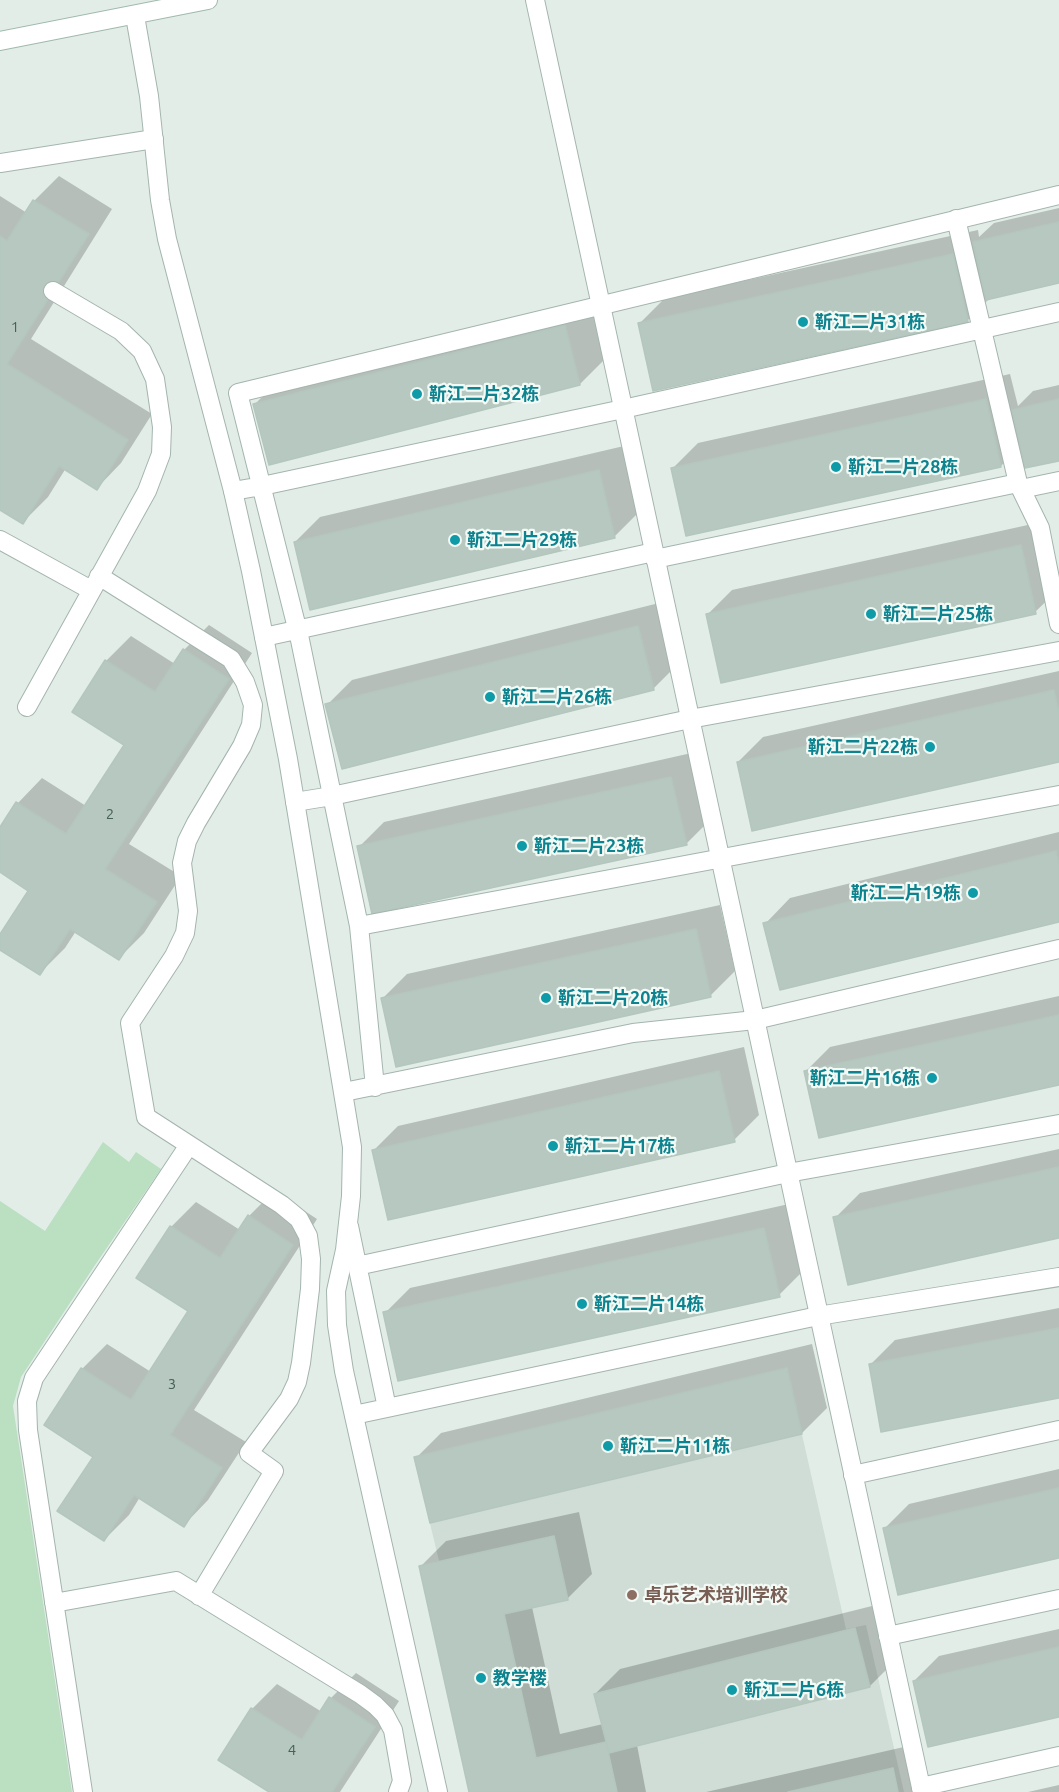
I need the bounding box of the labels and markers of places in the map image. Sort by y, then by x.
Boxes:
place label: 靳江二片31栋 [815,311,925,333]
marker: 靳江二片31栋 [796,315,810,329]
place label: 靳江二片32栋 [429,383,539,405]
marker: 靳江二片32栋 [410,387,424,401]
place label: 靳江二片28栋 [848,456,958,478]
marker: 靳江二片28栋 [829,460,843,474]
place label: 靳江二片29栋 [467,529,577,551]
marker: 靳江二片29栋 [448,533,462,547]
place label: 靳江二片25栋 [883,603,993,625]
marker: 靳江二片25栋 [864,607,878,621]
place label: 靳江二片26栋 [502,686,612,708]
marker: 靳江二片26栋 [483,690,497,704]
place label: 靳江二片22栋 [808,736,918,758]
marker: 靳江二片22栋 [923,740,937,754]
place label: 靳江二片23栋 [534,835,644,857]
marker: 靳江二片23栋 [515,839,529,853]
place label: 靳江二片19栋 [851,882,961,904]
marker: 靳江二片19栋 [966,886,980,900]
place label: 靳江二片20栋 [558,987,668,1009]
marker: 靳江二片20栋 [539,991,553,1005]
place label: 靳江二片16栋 [810,1067,920,1089]
marker: 靳江二片16栋 [925,1071,939,1085]
place label: 靳江二片17栋 [565,1135,675,1157]
marker: 靳江二片17栋 [546,1139,560,1153]
place label: 靳江二片14栋 [594,1293,704,1315]
marker: 靳江二片14栋 [575,1297,589,1311]
place label: 靳江二片11栋 [620,1435,730,1457]
marker: 靳江二片11栋 [601,1439,615,1453]
place label: 卓乐艺术培训学校 [644,1584,788,1606]
marker: 卓乐艺术培训学校 [625,1588,639,1602]
place label: 教学楼 [493,1667,547,1689]
marker: 教学楼 [474,1671,488,1685]
place label: 靳江二片6栋 [744,1679,844,1701]
marker: 靳江二片6栋 [725,1683,739,1697]

